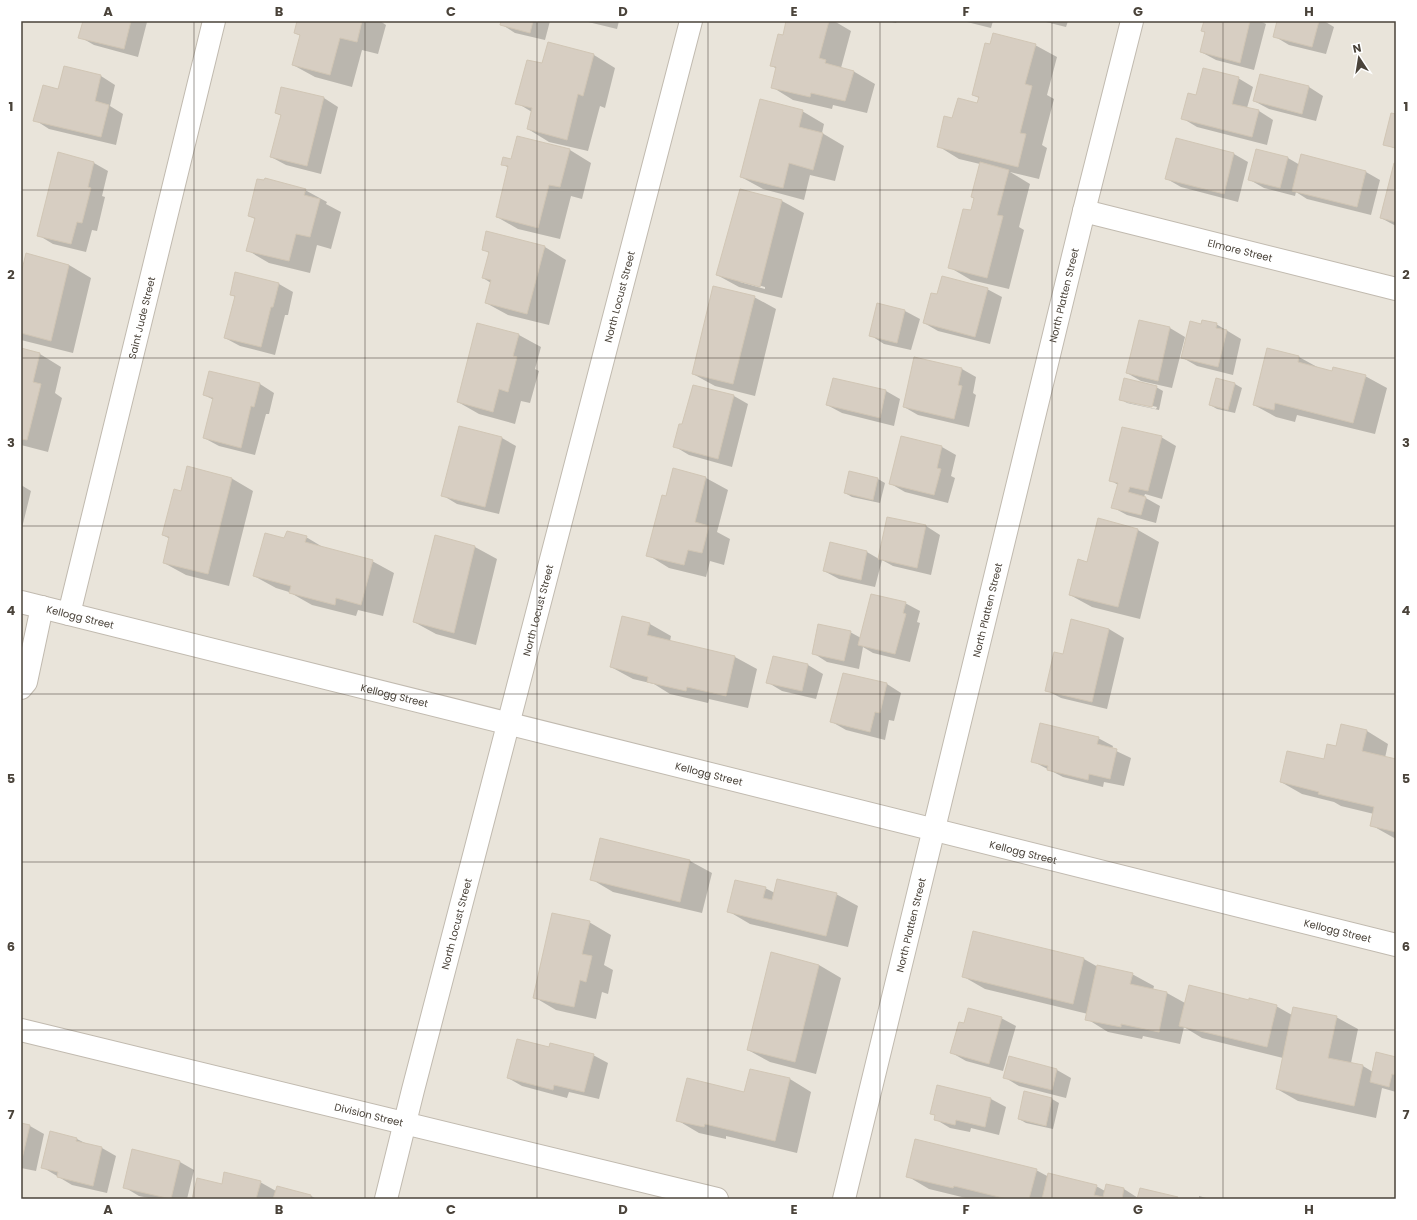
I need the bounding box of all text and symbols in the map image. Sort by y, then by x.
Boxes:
text: A [103,2,113,21]
text: B [275,2,284,21]
text: C [446,2,456,21]
text: D [618,2,628,21]
text: E [790,2,798,21]
text: F [962,2,970,21]
text: G [1133,2,1143,21]
text: H [1304,2,1314,21]
north arrow [1339,38,1379,78]
text: N [1351,40,1363,57]
text: 1 [9,97,13,116]
text: 1 [1404,97,1408,116]
street label: Elmore Street [1206,235,1274,266]
street label: North Platten Street [1045,246,1083,344]
street label: North Locust Street [601,249,639,344]
text: 2 [7,265,15,284]
text: 2 [1402,265,1410,284]
street label: Saint Jude Street [125,275,159,361]
text: 3 [7,433,15,452]
text: 3 [1402,433,1410,452]
street label: North Platten Street [969,561,1006,659]
street label: North Locust Street [519,563,557,658]
text: 4 [7,601,16,620]
text: 4 [1402,601,1411,620]
street label: Kellogg Street [45,602,116,633]
street label: Kellogg Street [359,680,430,711]
street label: Kellogg Street [673,758,744,790]
text: 5 [7,769,15,788]
text: 5 [1402,769,1410,788]
street label: Kellogg Street [988,837,1059,868]
street label: North Locust Street [438,876,476,971]
street label: North Platten Street [892,876,930,974]
street label: Kellogg Street [1302,915,1373,947]
text: 6 [7,937,15,956]
text: 6 [1402,937,1410,956]
street label: Division Street [333,1099,405,1131]
text: 7 [8,1105,15,1124]
text: 7 [1403,1105,1410,1124]
text: A [103,1200,113,1219]
text: B [275,1200,284,1219]
text: C [446,1200,456,1219]
text: D [618,1200,628,1219]
text: E [790,1200,798,1219]
text: F [962,1200,970,1219]
text: G [1133,1200,1143,1219]
text: H [1304,1200,1314,1219]

